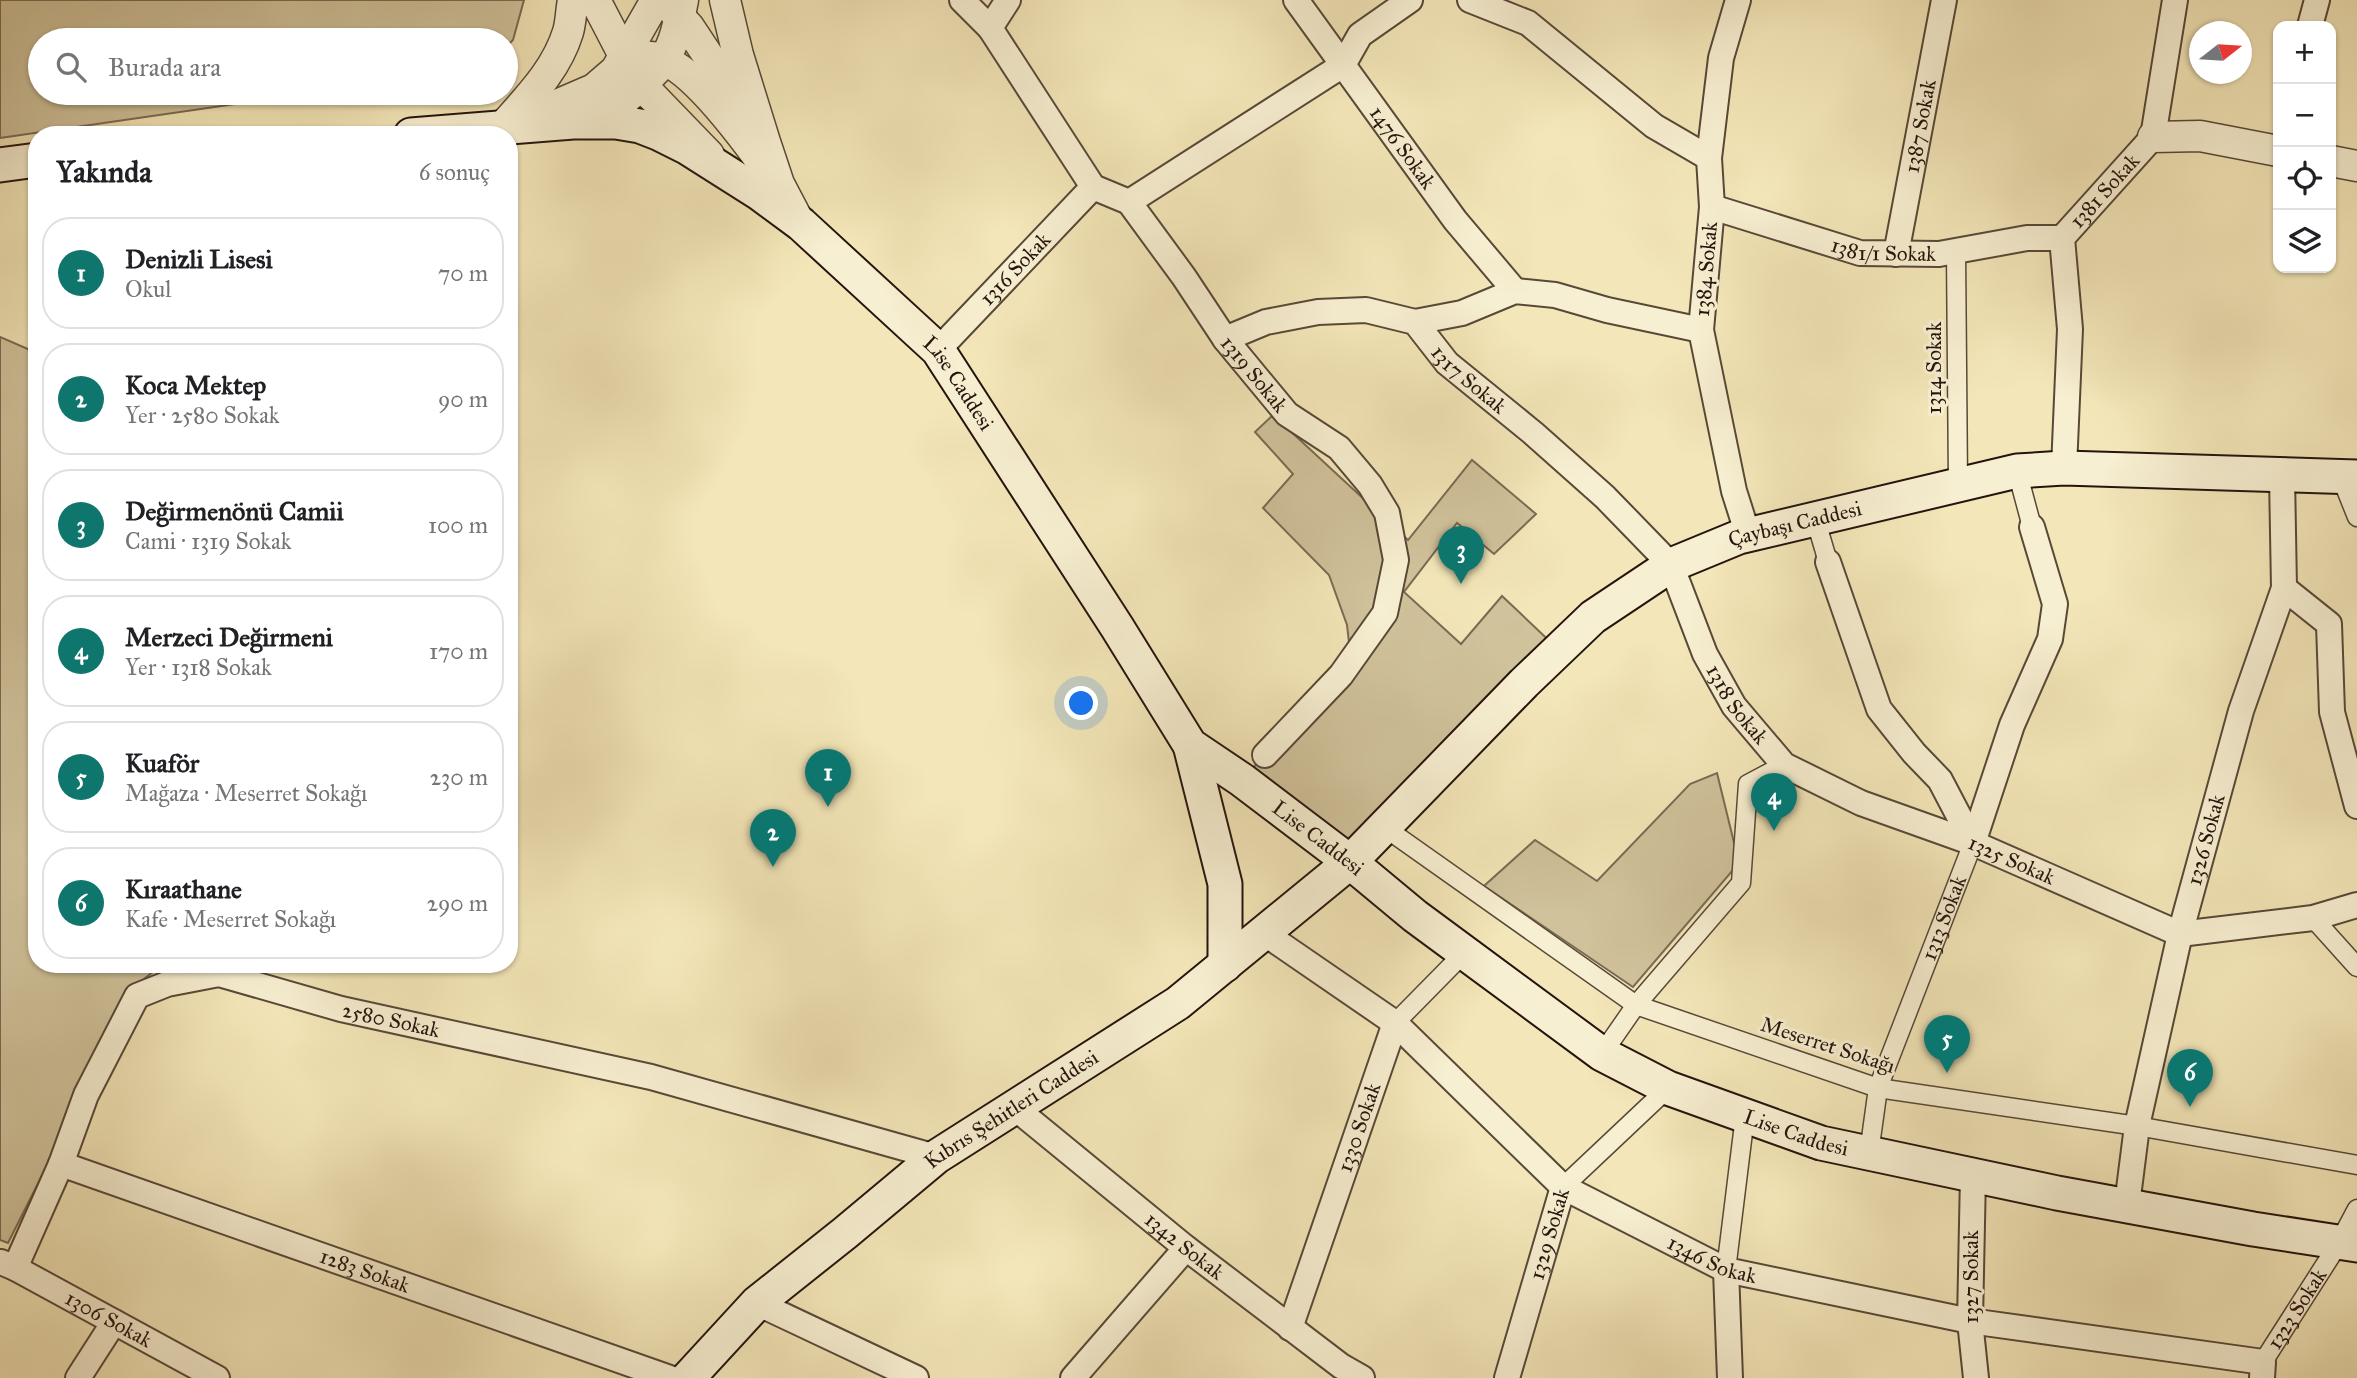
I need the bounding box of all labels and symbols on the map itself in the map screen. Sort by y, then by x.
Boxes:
north arrow [2189,21,2252,84]
street label: 1387 Sokak [1899,77,1942,175]
street label: 1476 Sokak [1364,101,1442,194]
street label: 1381 Sokak [2064,148,2145,234]
street label: 1384 Sokak [1689,220,1723,318]
street label: 1316 Sokak [974,227,1056,311]
street label: 1381/1 Sokak [1828,232,1936,267]
street label: 1314 Sokak [1921,322,1947,414]
street label: Lise Caddesi [918,330,1000,436]
street label: 1319 Sokak [1215,331,1293,418]
street label: 1317 Sokak [1425,340,1512,419]
street label: Çaybaşı Caddesi [1724,495,1864,553]
pin: 3 [1438,526,1484,584]
street label: 1318 Sokak [1700,660,1774,750]
your location [1064,686,1098,720]
pin: 1 [805,749,851,807]
pin: 4 [1751,773,1797,831]
street label: 1326 Sokak [2181,791,2231,888]
street label: Lise Caddesi [1267,795,1370,881]
pin: 2 [750,809,796,867]
street label: 1325 Sokak [1964,830,2059,891]
street label: 1313 Sokak [1916,872,1972,964]
street label: 2580 Sokak [340,997,443,1043]
street label: Meserret Sokağı [1758,1011,1899,1079]
pin: 5 [1924,1015,1970,1073]
street label: Kıbrıs Şehitleri Caddesi [919,1044,1103,1174]
pin: 6 [2167,1049,2213,1107]
street label: 1330 Sokak [1332,1079,1387,1176]
street label: Lise Caddesi [1740,1103,1851,1162]
street label: 1329 Sokak [1524,1185,1575,1283]
street label: 1342 Sokak [1139,1206,1230,1286]
street label: 1346 Sokak [1663,1229,1759,1289]
street label: 1327 Sokak [1958,1230,1984,1324]
street label: 1283 Sokak [316,1243,414,1299]
street label: 1323 Sokak [2261,1263,2333,1354]
street label: 1306 Sokak [61,1285,157,1353]

